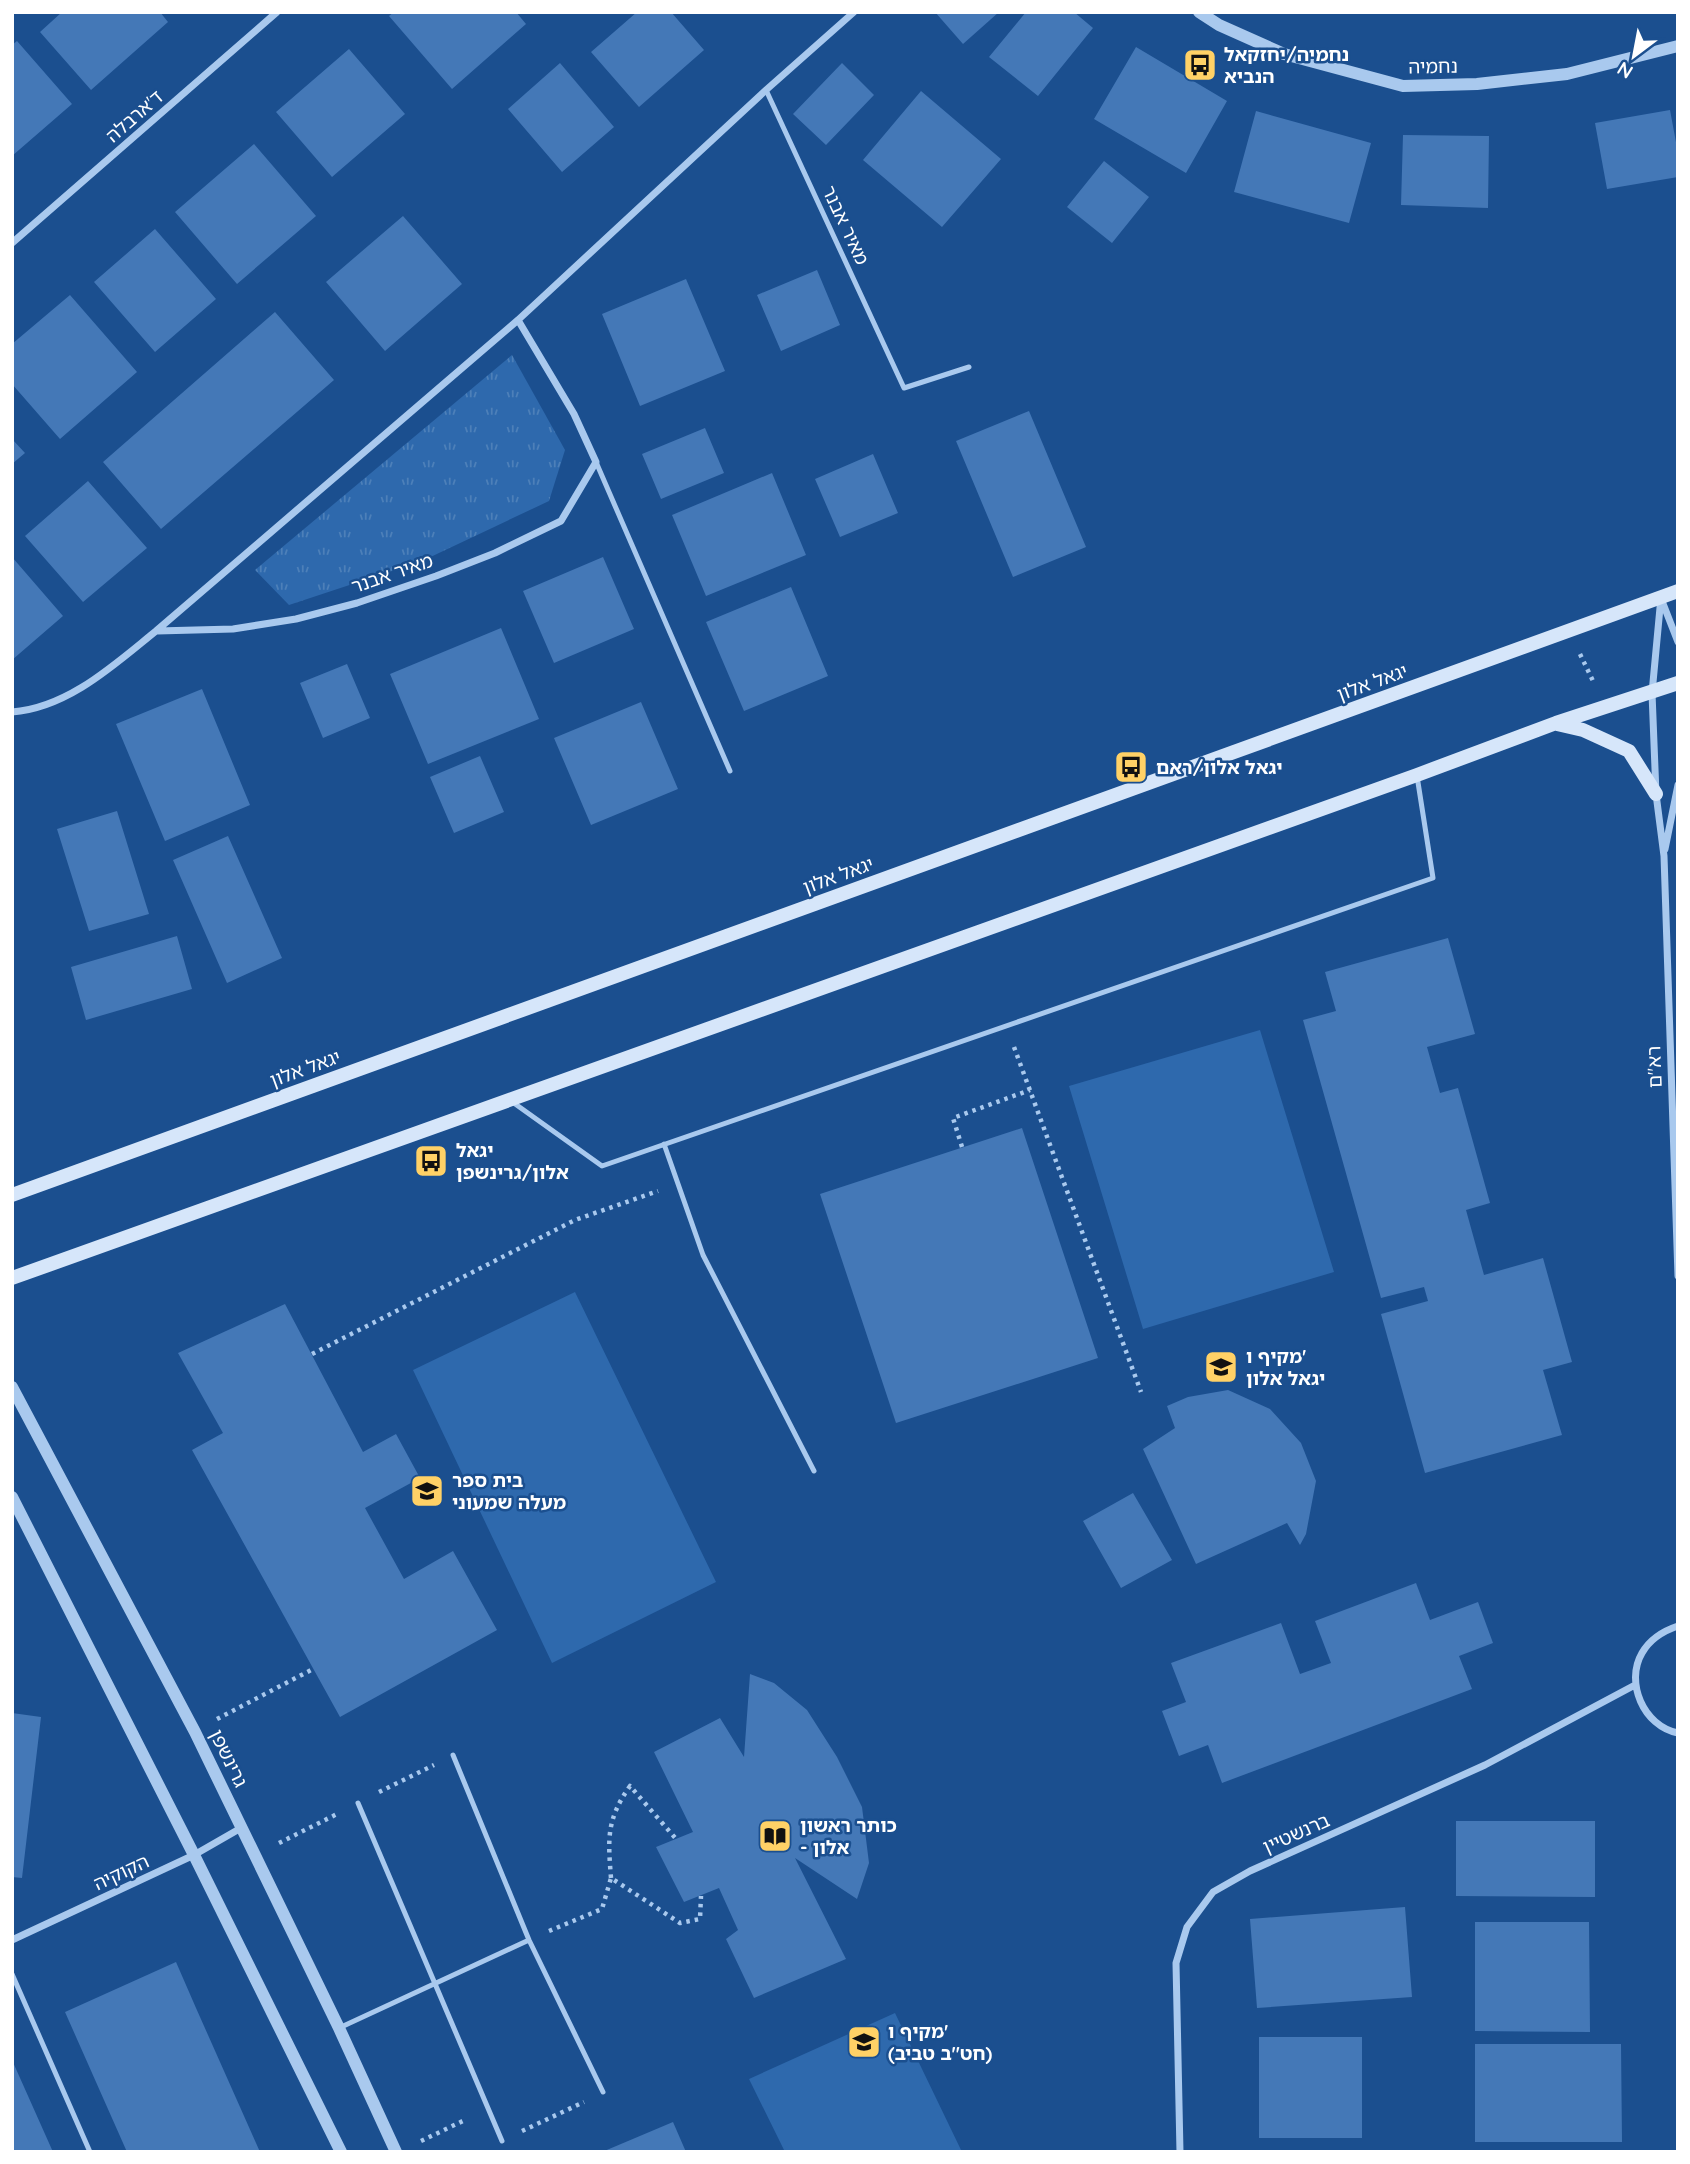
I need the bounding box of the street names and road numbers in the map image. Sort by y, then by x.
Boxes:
street label: נחמיה [1408,54,1458,78]
street label: ד'ארבלה [101,85,167,147]
street label: מאיר אבנר [817,182,875,268]
street label: מאיר אבנר [348,548,436,598]
street label: יגאל אלון [1333,658,1411,706]
street label: יגאל אלון [799,851,877,899]
street label: יגאל אלון [266,1044,344,1092]
street label: רא"ם [1641,1045,1667,1089]
street label: גרינשפן [205,1725,253,1791]
street label: ברנשטיין [1259,1808,1333,1858]
street label: הקוקיה [89,1849,153,1895]

